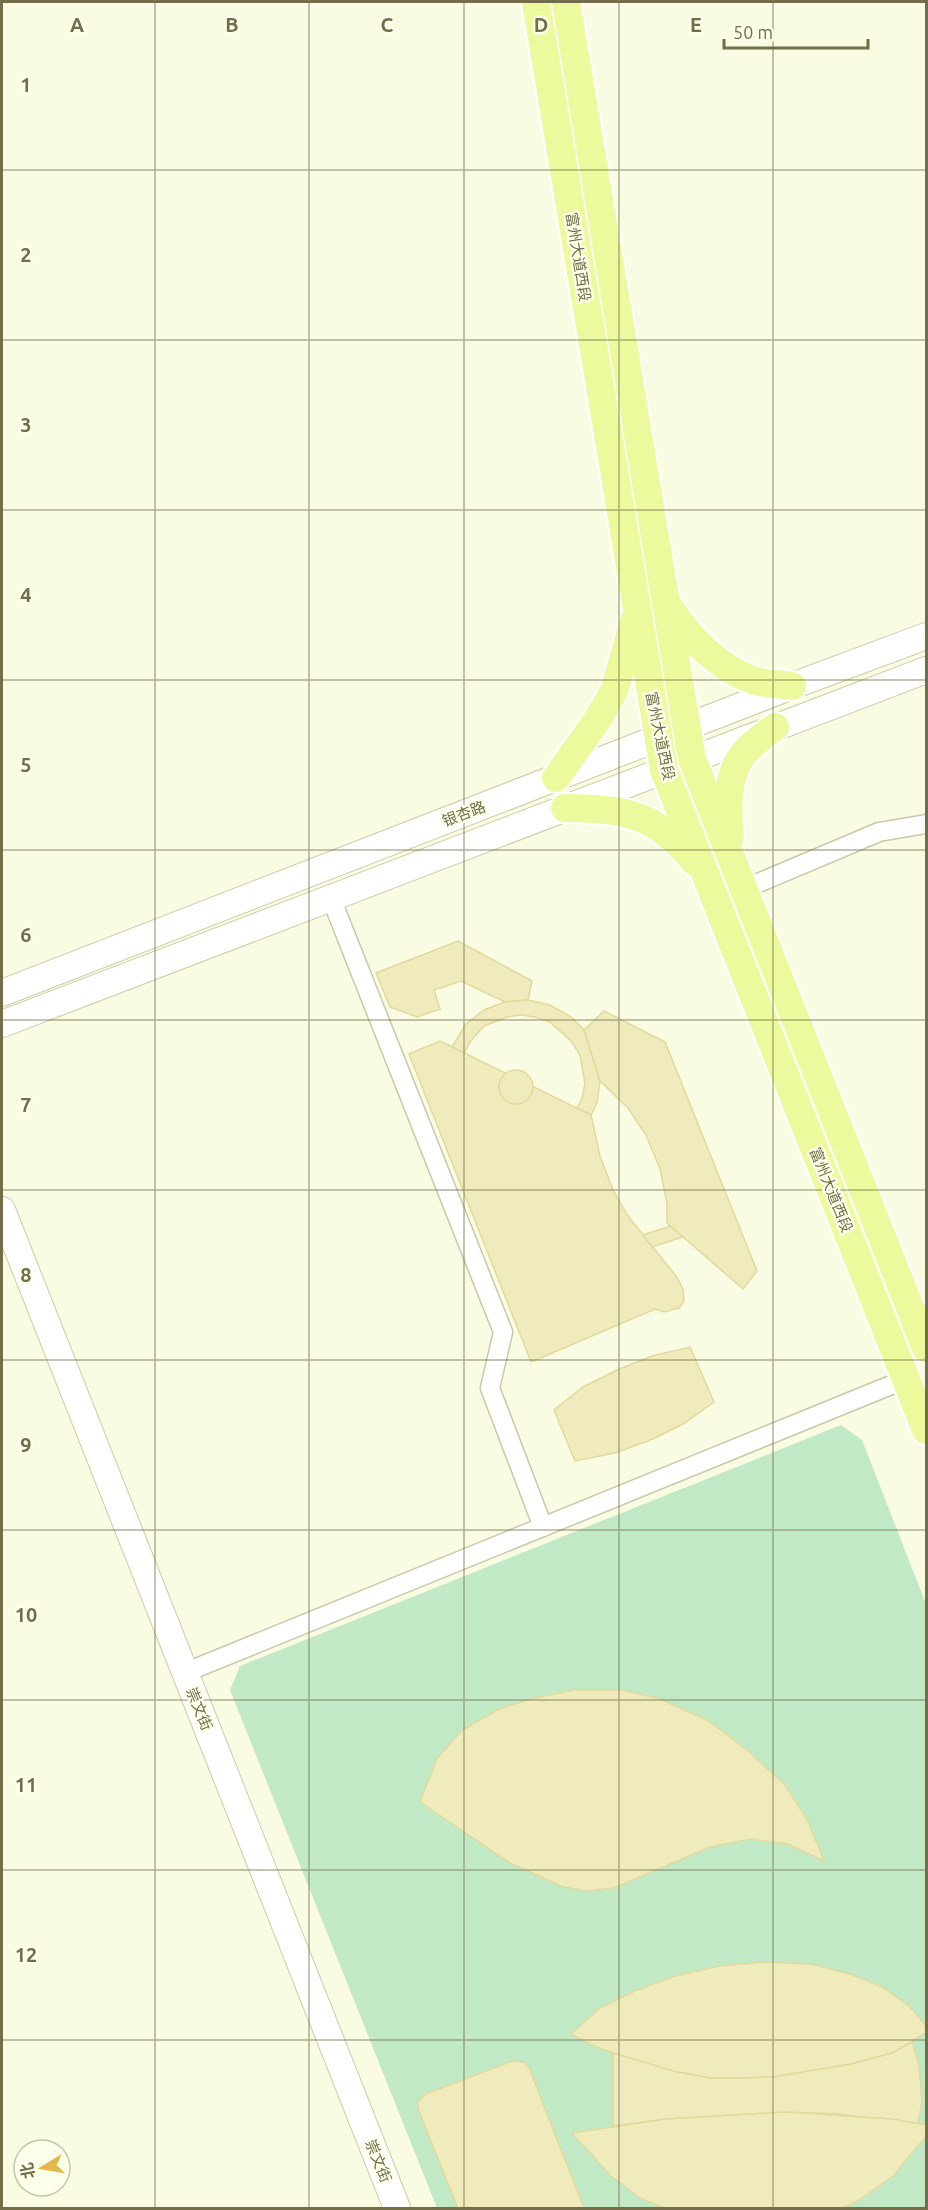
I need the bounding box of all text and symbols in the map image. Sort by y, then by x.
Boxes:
scale bar [724,12,868,50]
text: A [70,13,84,36]
text: B [225,13,239,36]
text: C [381,13,394,36]
text: D [534,13,548,36]
text: E [690,13,702,36]
text: 50 m [733,22,773,42]
text: 1 [20,73,32,96]
street label: 富州大道西段 [563,211,594,303]
text: 2 [20,243,32,266]
text: 3 [20,413,32,436]
text: 4 [20,583,32,606]
street label: 富州大道西段 [643,690,678,782]
text: 5 [20,753,32,776]
street label: 银杏路 [440,798,488,830]
text: 6 [20,923,32,946]
text: 7 [20,1093,32,1116]
street label: 富州大道西段 [807,1145,856,1235]
text: 8 [20,1263,32,1286]
text: 9 [20,1433,32,1456]
text: 10 [15,1603,37,1626]
street label: 崇文街 [183,1685,216,1733]
text: 11 [15,1773,37,1796]
text: 12 [15,1943,37,1966]
street label: 崇文街 [362,2137,395,2185]
north arrow [12,2138,72,2198]
text: 北 [17,2161,38,2180]

